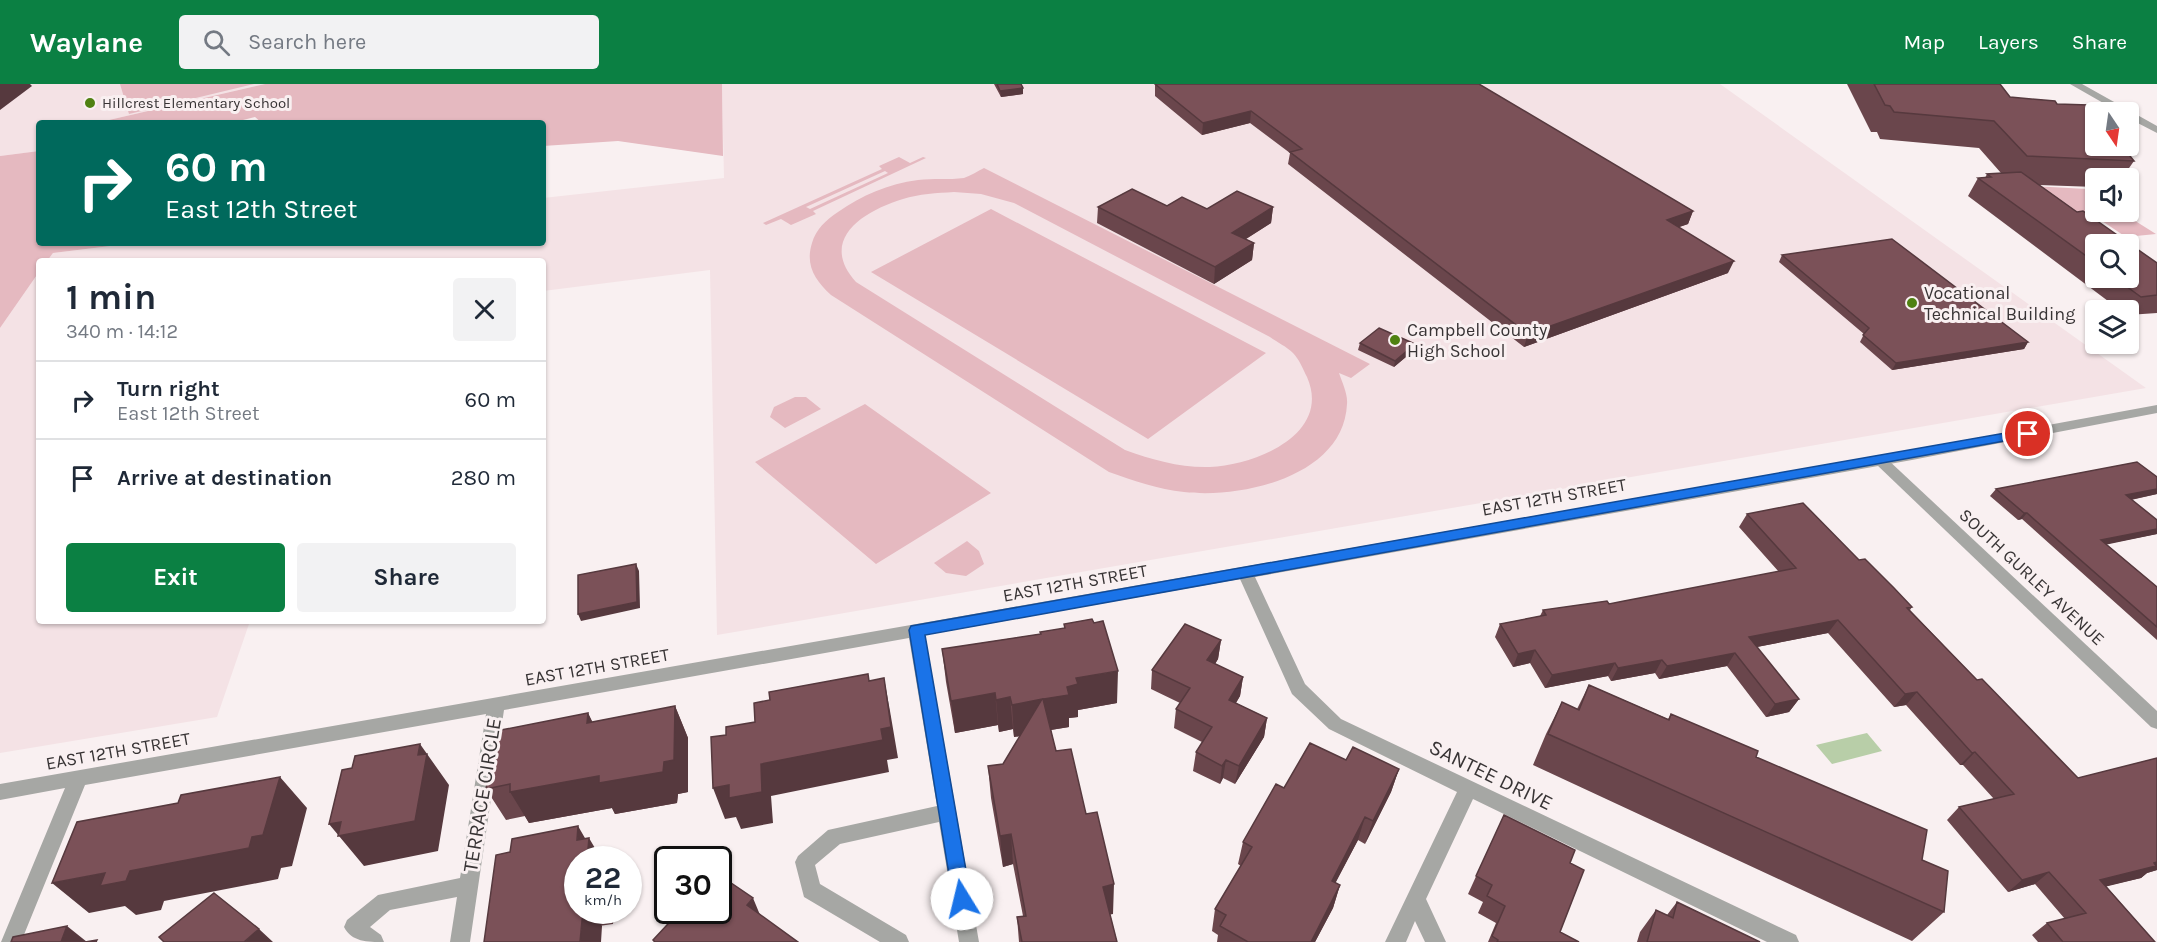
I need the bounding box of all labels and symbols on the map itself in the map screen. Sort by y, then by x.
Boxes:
place label: Hillcrest Elementary School [102,94,290,112]
marker: Hillcrest Elementary School [83,96,97,110]
north arrow [2085,102,2139,156]
place label: Vocational Technical Building [1924,282,2075,325]
marker: Vocational Technical Building [1905,296,1919,310]
place label: Campbell County High School [1407,319,1548,362]
marker: Campbell County High School [1388,333,1402,347]
pin [2002,408,2053,459]
street label: EAST 12TH STREET [1480,473,1628,521]
street label: SOUTH GURLEY AVENUE [1955,504,2109,650]
street label: EAST 12TH STREET [1001,559,1149,607]
street label: EAST 12TH STREET [523,643,671,691]
street label: TERRACE CIRCLE [458,716,506,874]
street label: EAST 12TH STREET [44,727,192,775]
street label: SANTEE DRIVE [1425,735,1557,815]
speed limit sign: 30 [654,846,732,924]
position arrow [930,867,994,931]

